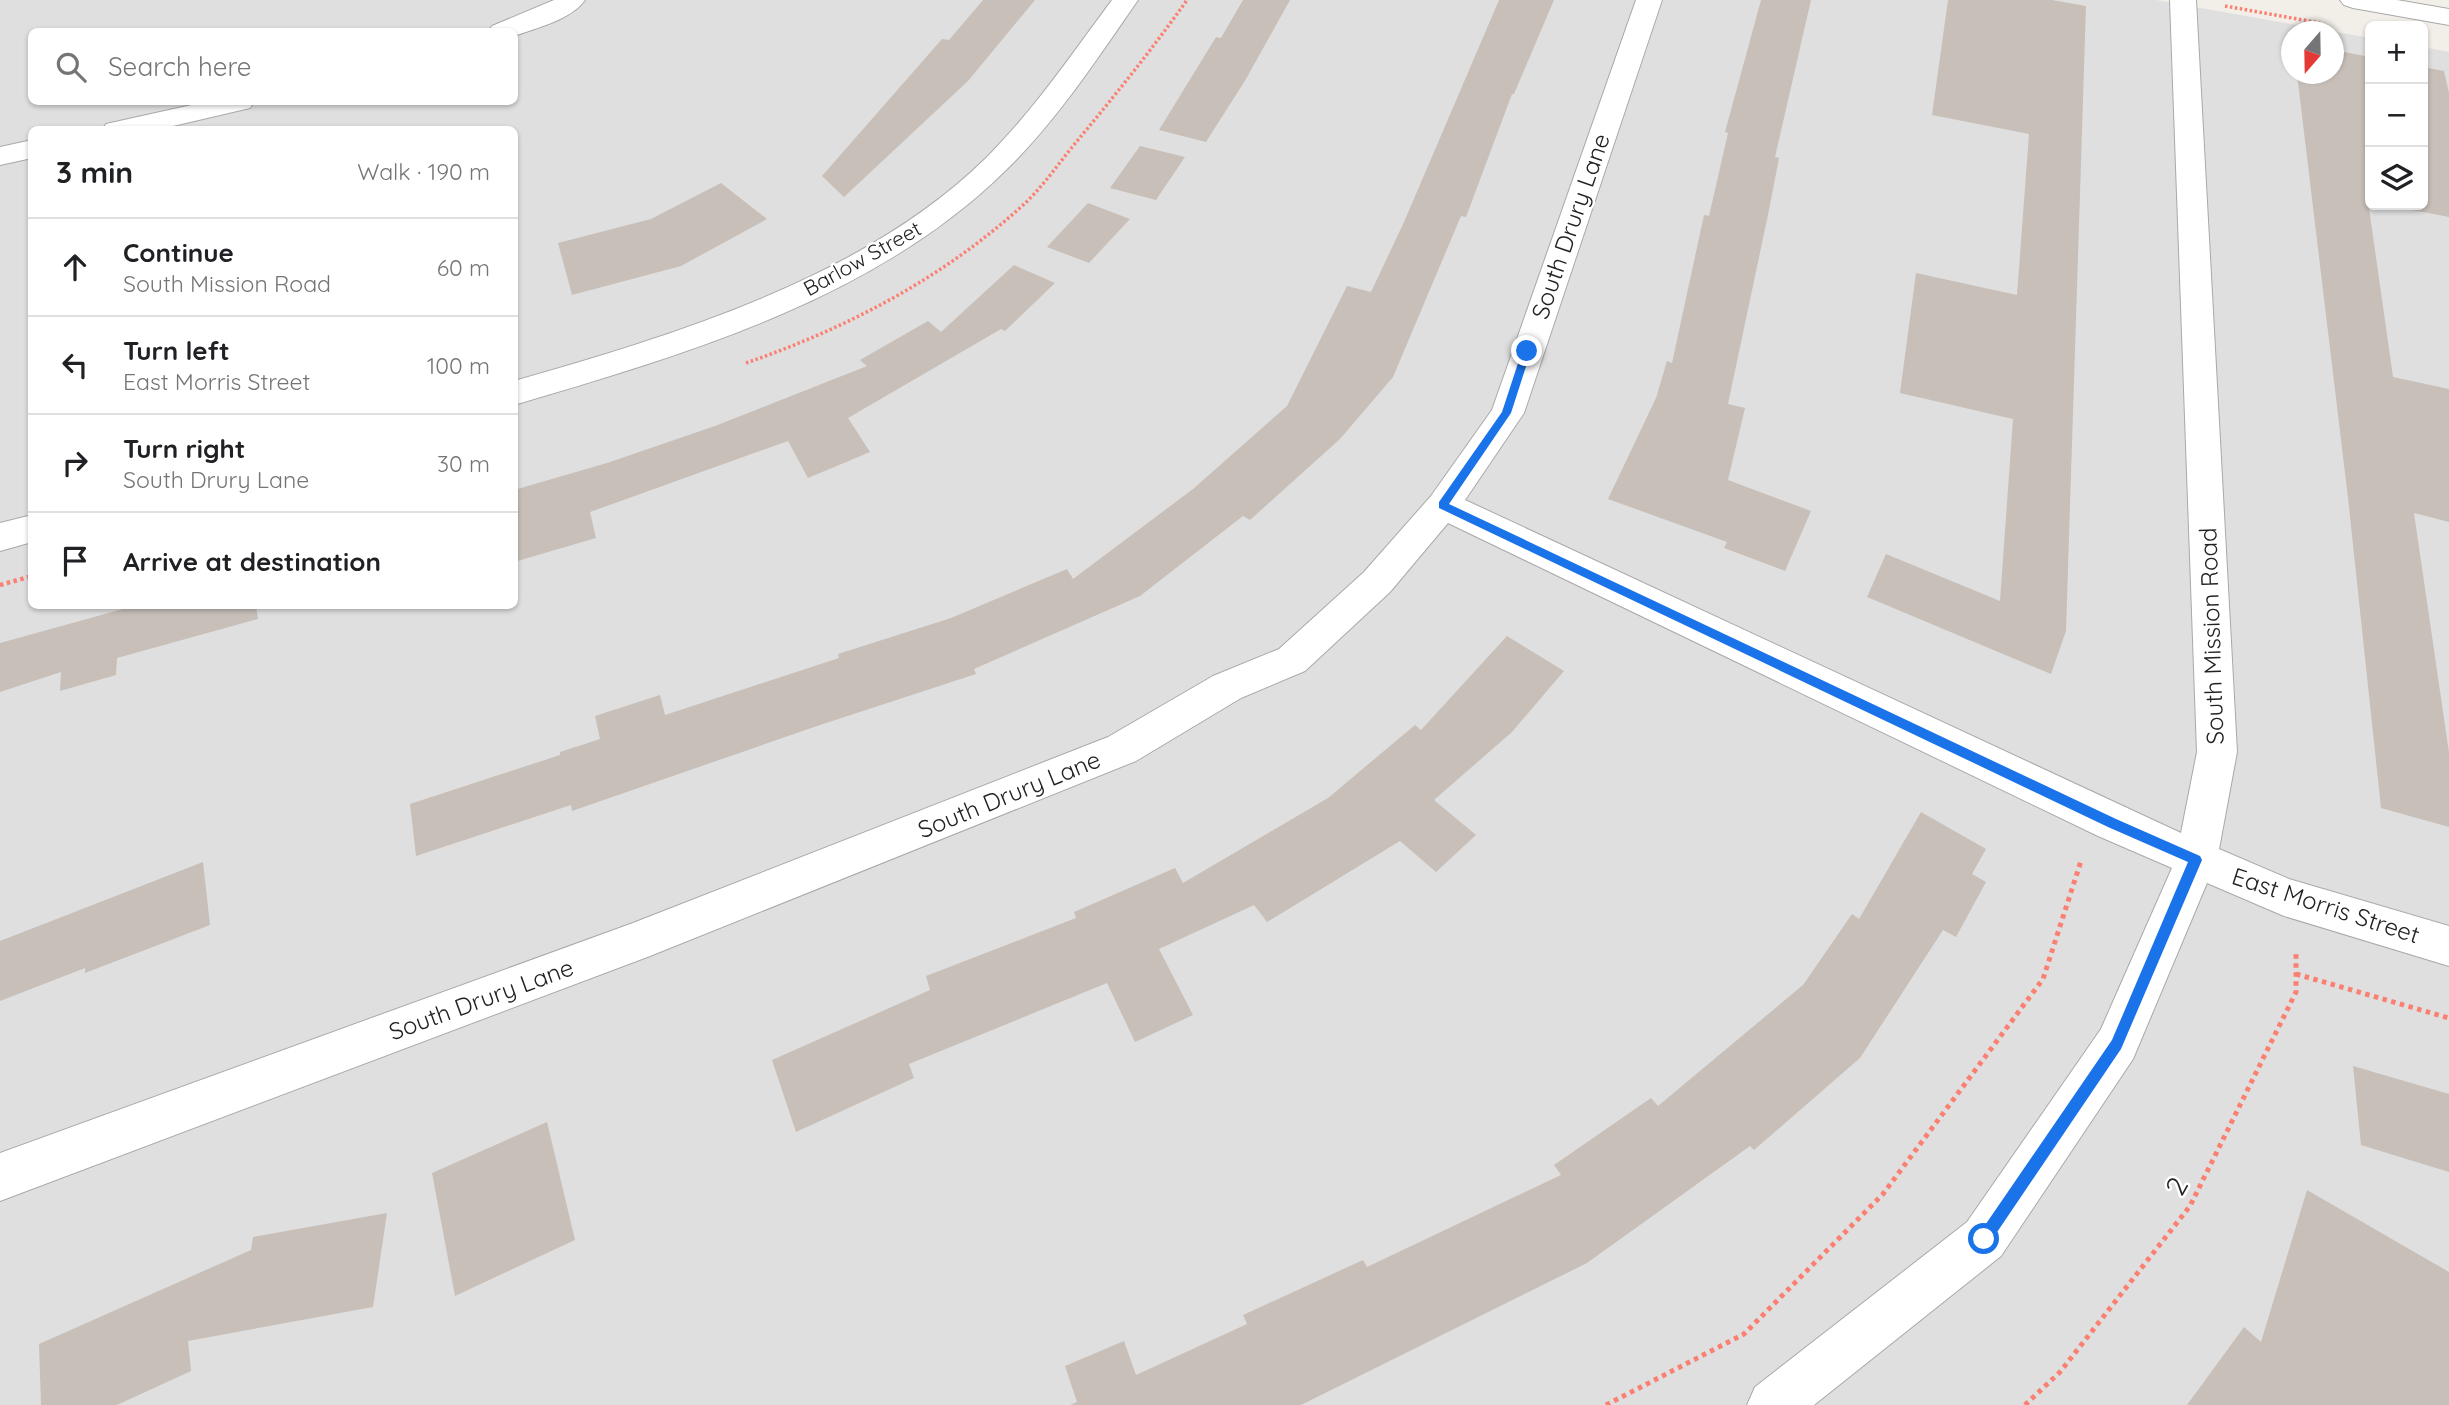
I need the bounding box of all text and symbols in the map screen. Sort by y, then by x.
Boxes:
north arrow [2281,21,2344,84]
map controls [2365,21,2428,210]
button: + [2365,21,2428,84]
search box [28,28,518,105]
icon: search [52,48,90,86]
text: Search here [108,50,252,83]
button: − [2365,84,2428,147]
street label: South Drury Lane [1524,129,1616,323]
button: layers [2365,147,2428,210]
text: 3 min [56,153,133,191]
text: Walk · 190 m [357,157,490,186]
street label: Barlow Street [799,215,925,301]
text: Continue [123,236,234,269]
icon: ahead [56,248,94,286]
text: 60 m [437,253,490,282]
text: South Mission Road [123,269,331,298]
text: Turn left [123,334,230,367]
route end [1511,335,1542,366]
icon: left [56,346,94,384]
text: 100 m [427,351,490,380]
text: East Morris Street [123,367,310,396]
text: Turn right [123,432,245,465]
icon: right [56,444,94,482]
text: 30 m [437,449,490,478]
text: South Drury Lane [123,465,309,494]
street label: South Mission Road [2192,527,2230,745]
icon: arrive [56,542,94,580]
text: Arrive at destination [123,545,381,578]
street label: South Drury Lane [913,744,1105,844]
street label: East Morris Street [2228,861,2424,949]
street label: South Drury Lane [385,952,577,1046]
street label: 2 [2157,1171,2195,1201]
route start [1968,1223,1999,1254]

